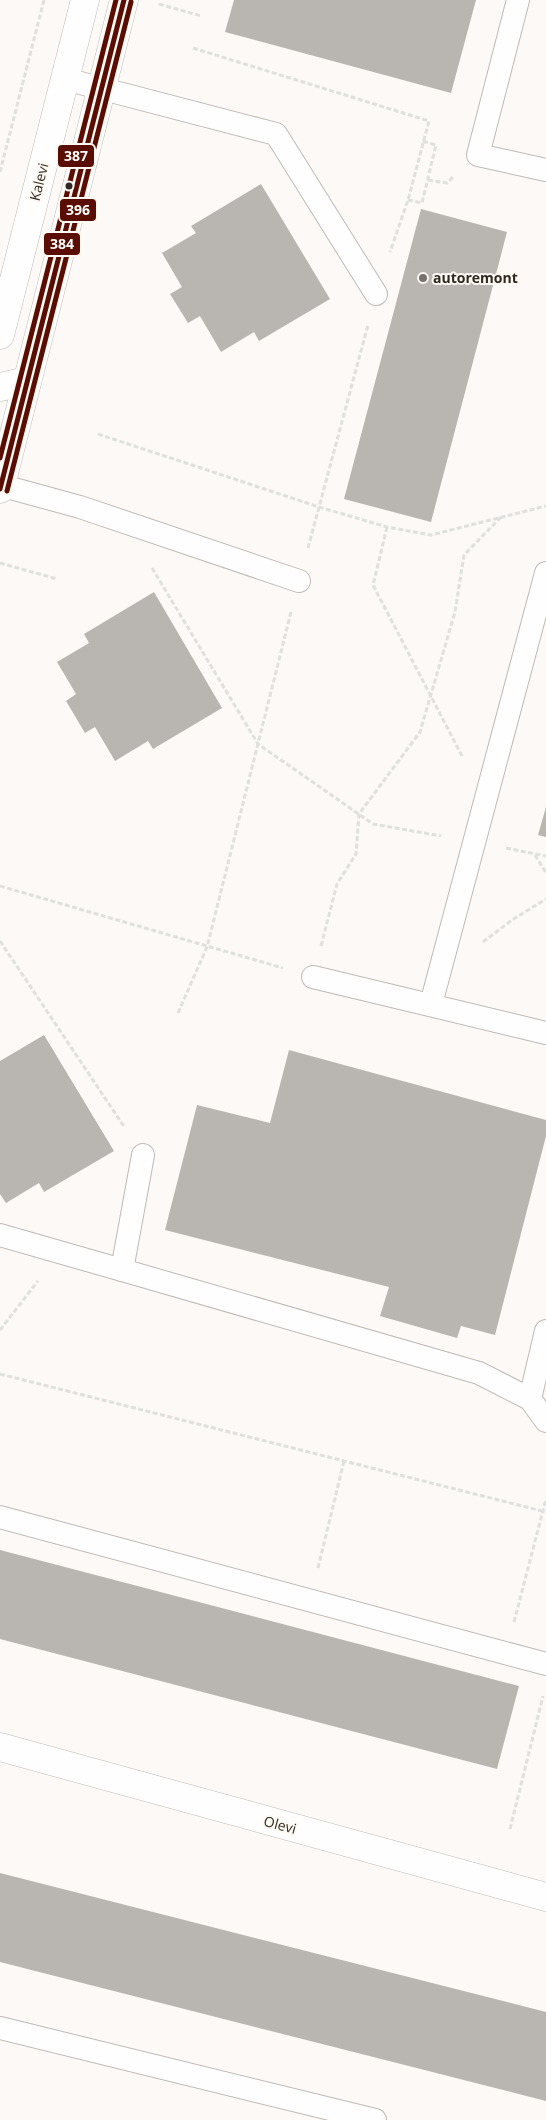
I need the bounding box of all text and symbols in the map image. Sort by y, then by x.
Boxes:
line badge: 387 [57,144,95,168]
text: 387 [64,146,88,165]
street label: Kalevi [25,161,52,203]
unlabelled marker [64,181,74,191]
line badge: 396 [59,198,97,222]
text: 396 [66,200,90,219]
line badge: 384 [43,232,81,256]
text: 384 [50,234,74,253]
place label: autoremont [433,268,518,287]
marker: autoremont [417,272,429,284]
street label: Olevi [262,1811,298,1838]

